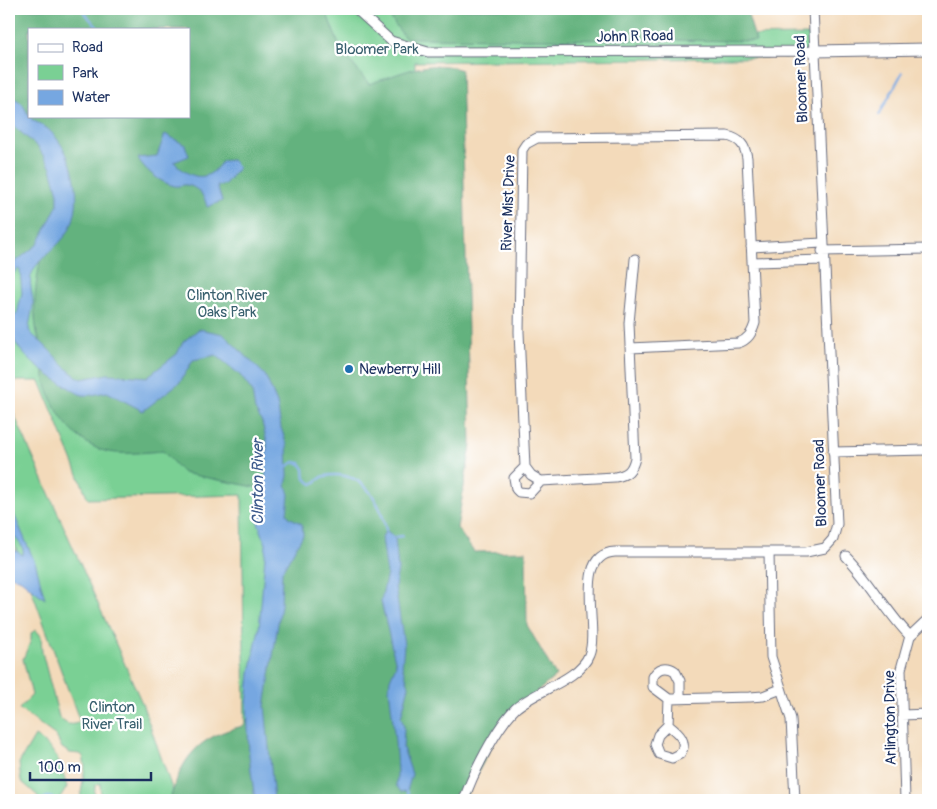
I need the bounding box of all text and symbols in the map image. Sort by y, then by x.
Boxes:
street label: John R Road [596,26,674,47]
legend [28,28,190,118]
street label: Bloomer Road [790,35,813,123]
text: Road [72,38,103,57]
park label: Bloomer Park [335,40,419,59]
text: Park [72,64,99,83]
text: Water [72,88,111,107]
street label: River Mist Drive [497,154,520,251]
park label: Clinton River Oaks Park [187,286,268,322]
place label: Newberry Hill [359,360,441,379]
marker: Newberry Hill [343,363,355,375]
water label: Clinton River [248,437,268,525]
street label: Bloomer Road [809,439,832,527]
street label: Arlington Drive [880,670,901,766]
park label: Clinton River Trail [81,698,143,734]
scale bar [30,749,151,781]
text: 100 m [38,758,81,777]

